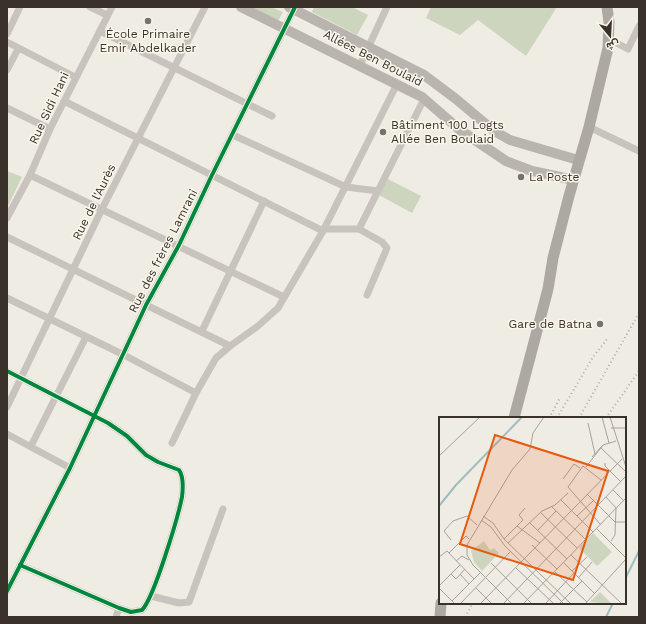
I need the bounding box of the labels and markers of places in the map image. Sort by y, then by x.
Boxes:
marker: École Primaire Emir Abdelkader [143,16,153,26]
place label: École Primaire Emir Abdelkader [100,27,197,55]
place label: Bâtiment 100 Logts Allée Ben Boulaid [391,118,504,146]
marker: Bâtiment 100 Logts Allée Ben Boulaid [378,127,388,137]
place label: La Poste [529,170,580,184]
marker: La Poste [516,172,526,182]
place label: Gare de Batna [509,317,592,331]
marker: Gare de Batna [595,319,605,329]

